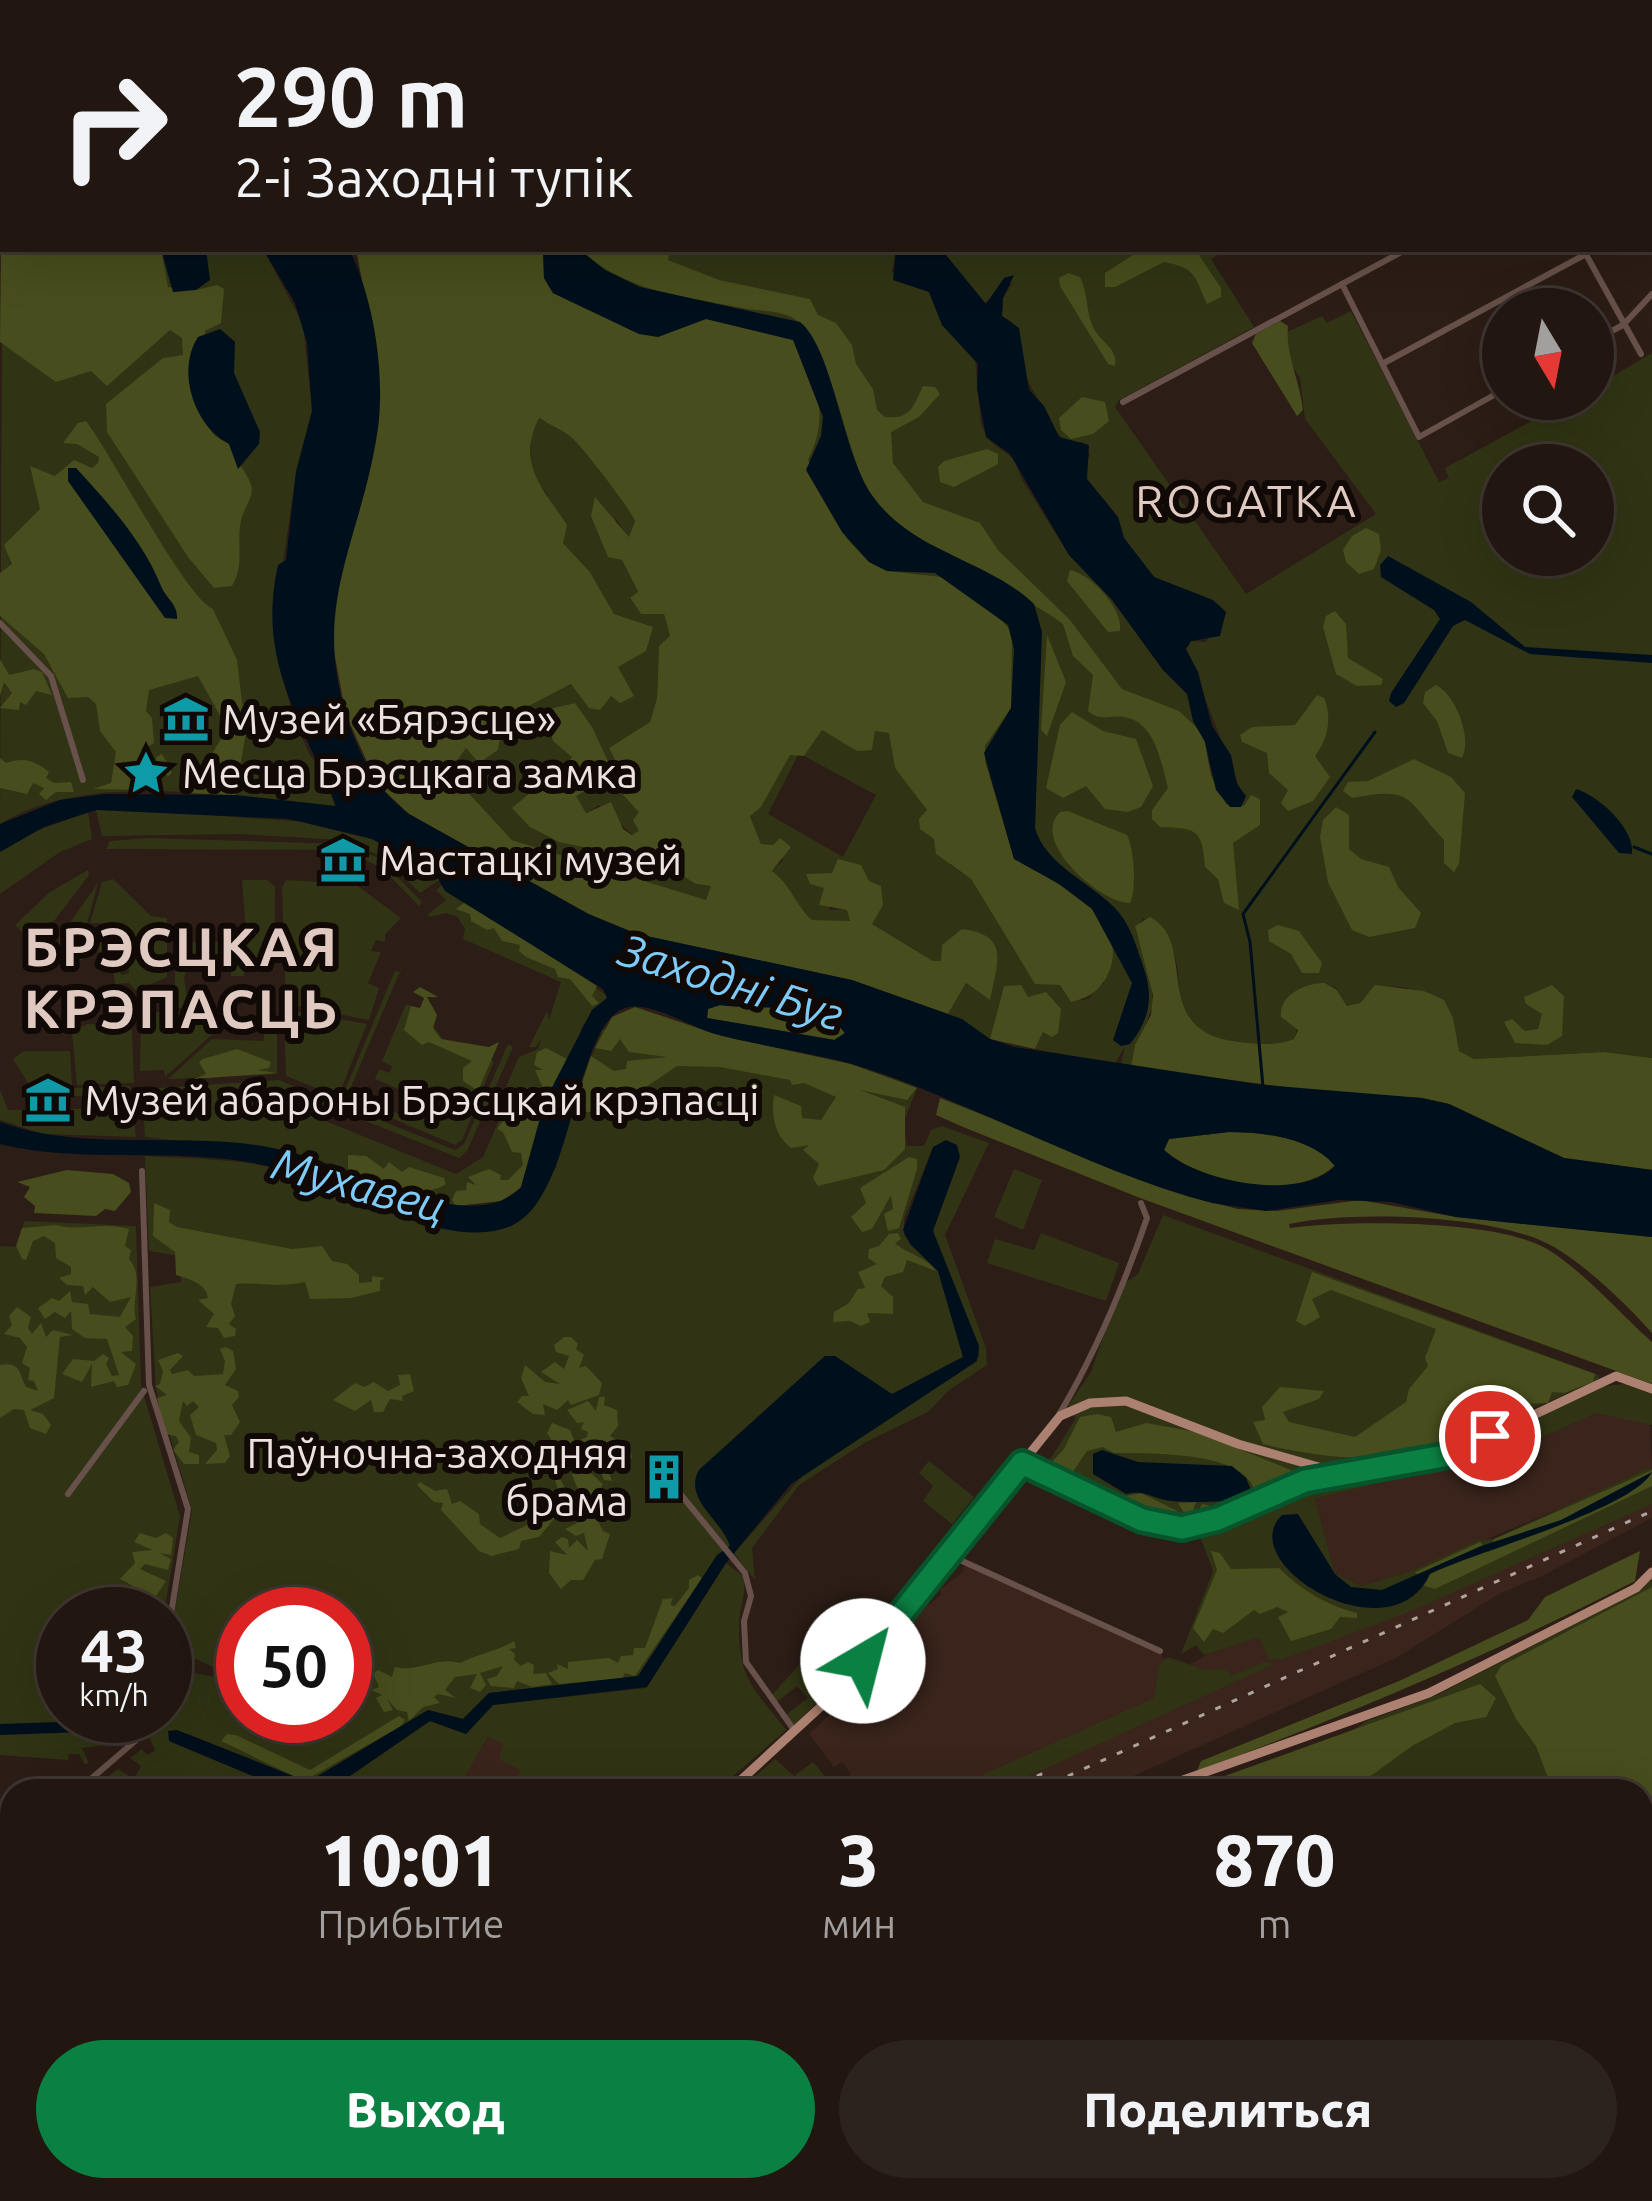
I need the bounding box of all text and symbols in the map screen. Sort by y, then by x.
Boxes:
icon: right [36,48,192,204]
text: 290 m [234,49,468,143]
text: 2-і Заходні тупік [234,147,634,207]
north arrow [1482,288,1614,420]
map controls [1482,288,1614,576]
button: search [1482,444,1614,576]
district label: ROGATKA [1135,475,1359,526]
museum icon: Музей «Бярэсце» [161,694,211,744]
place label: Музей «Бярэсце» [222,695,556,742]
place icon: Месца Брэсцкага замка [121,748,171,798]
place label: Месца Брэсцкага замка [182,749,638,796]
museum icon: Мастацкі музей [318,835,368,885]
place label: Мастацкі музей [379,836,682,883]
district label: БРЭСЦКАЯ КРЭПАСЦЬ [24,916,340,1038]
water label: Заходні Буг [612,923,849,1040]
museum icon: Музей абароны Брэсцкай крэпасці [23,1075,73,1125]
place label: Музей абароны Брэсцкай крэпасці [84,1076,759,1123]
water label: Мухавец [267,1137,451,1232]
pin [1439,1385,1541,1487]
icon: arrive [1457,1403,1523,1469]
place label: Паўночна-заходняя брама [246,1429,628,1524]
building icon: Паўночна-заходняя брама [639,1452,689,1502]
speed limit sign: 50 [216,1587,372,1743]
position arrow [800,1598,926,1724]
text: 43 [80,1616,148,1683]
text: km/h [79,1678,149,1712]
text: 10:01 [321,1819,501,1900]
text: 3 [839,1819,879,1900]
text: 870 [1214,1819,1335,1900]
text: Прибытие [318,1902,504,1945]
text: мин [822,1902,896,1945]
text: m [1258,1902,1291,1945]
button: Выход [36,2040,815,2178]
button: Поделиться [839,2040,1617,2178]

